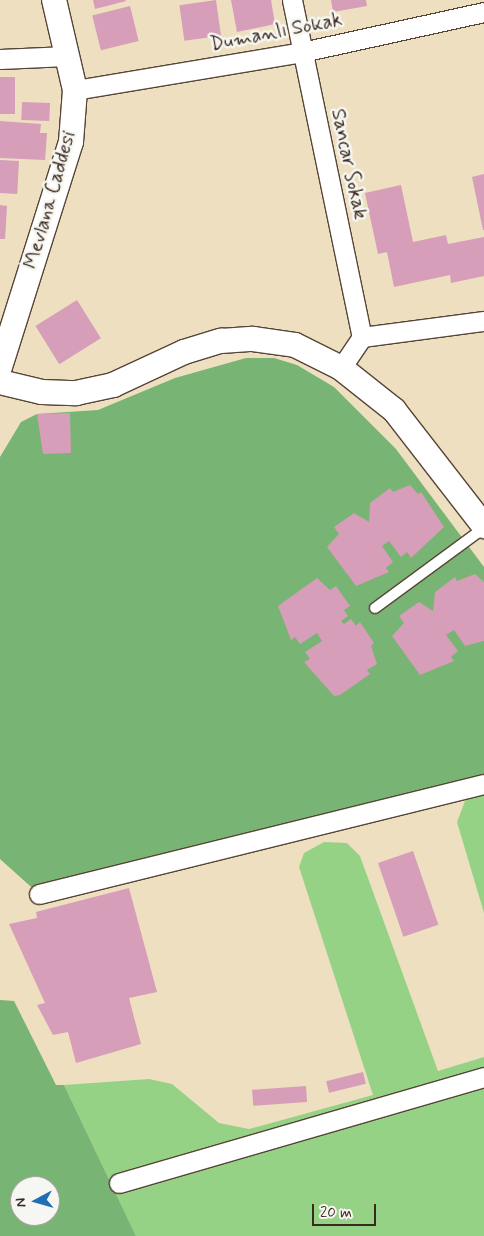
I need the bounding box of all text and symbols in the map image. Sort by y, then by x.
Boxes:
street label: Dumanlı Sokak [208,7,344,57]
street label: Sancar Sokak [325,105,373,223]
street label: Mevlana Caddesi [18,126,82,274]
north arrow [10,1176,60,1226]
scale bar [314,1194,378,1226]
text: N [12,1197,31,1208]
text: 20 m [320,1203,352,1223]

